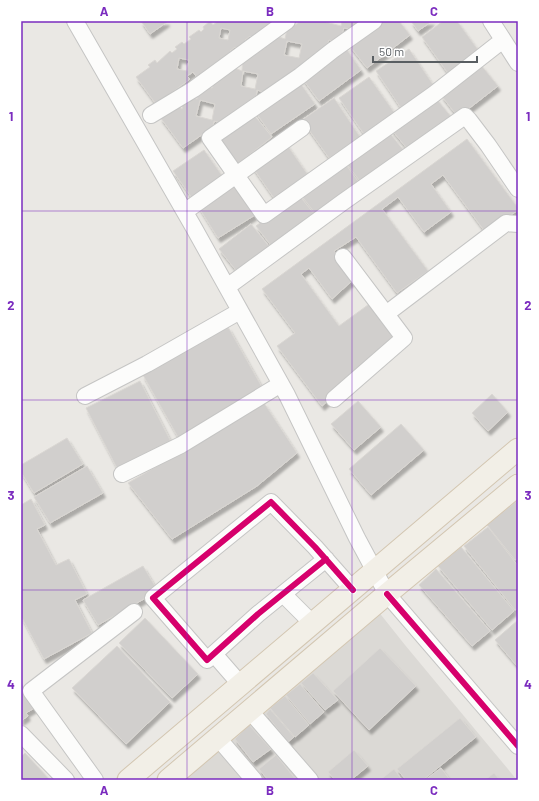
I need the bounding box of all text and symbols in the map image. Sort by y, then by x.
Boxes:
text: A [100,3,109,19]
text: B [266,3,274,19]
text: C [430,3,438,19]
scale bar [373,38,477,64]
text: 50 m [379,44,404,58]
text: 1 [9,108,13,124]
text: 1 [526,108,530,124]
text: 2 [7,297,15,313]
text: 2 [524,297,532,313]
text: 3 [7,487,15,503]
text: 3 [524,487,532,503]
text: 4 [7,676,15,692]
text: 4 [524,676,532,692]
text: A [100,782,109,798]
text: B [266,782,274,798]
text: C [430,782,438,798]

